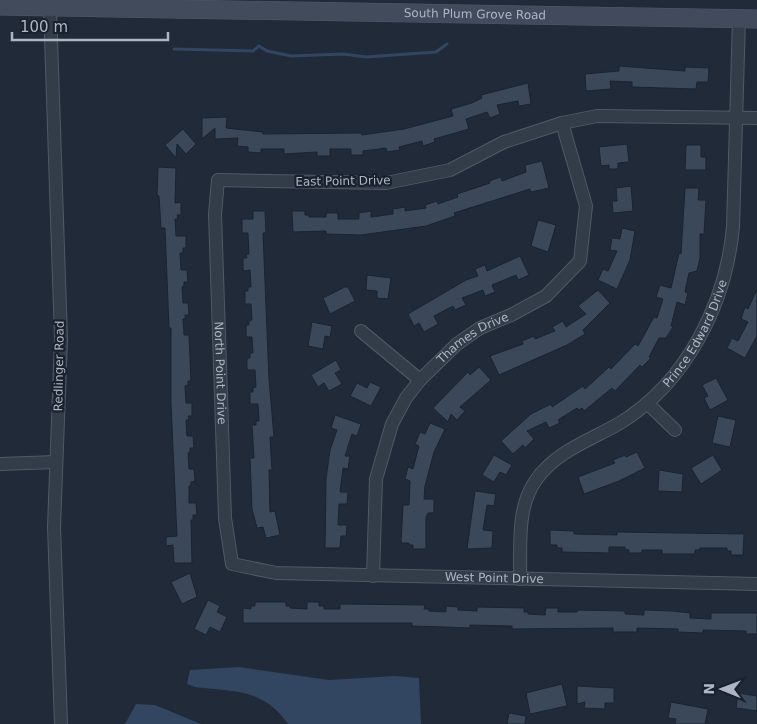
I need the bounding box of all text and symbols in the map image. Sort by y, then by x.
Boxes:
street label: South Plum Grove Road [404,6,546,22]
scale bar [12,10,169,42]
text: 100 m [20,18,68,36]
street label: East Point Drive [295,173,391,189]
street label: Prince Edward Drive [660,278,730,390]
street label: Thames Drive [433,310,511,367]
street label: Redlinger Road [51,320,67,412]
street label: North Point Drive [212,321,229,425]
street label: West Point Drive [445,570,544,586]
north arrow [697,664,747,714]
text: N [701,683,717,695]

